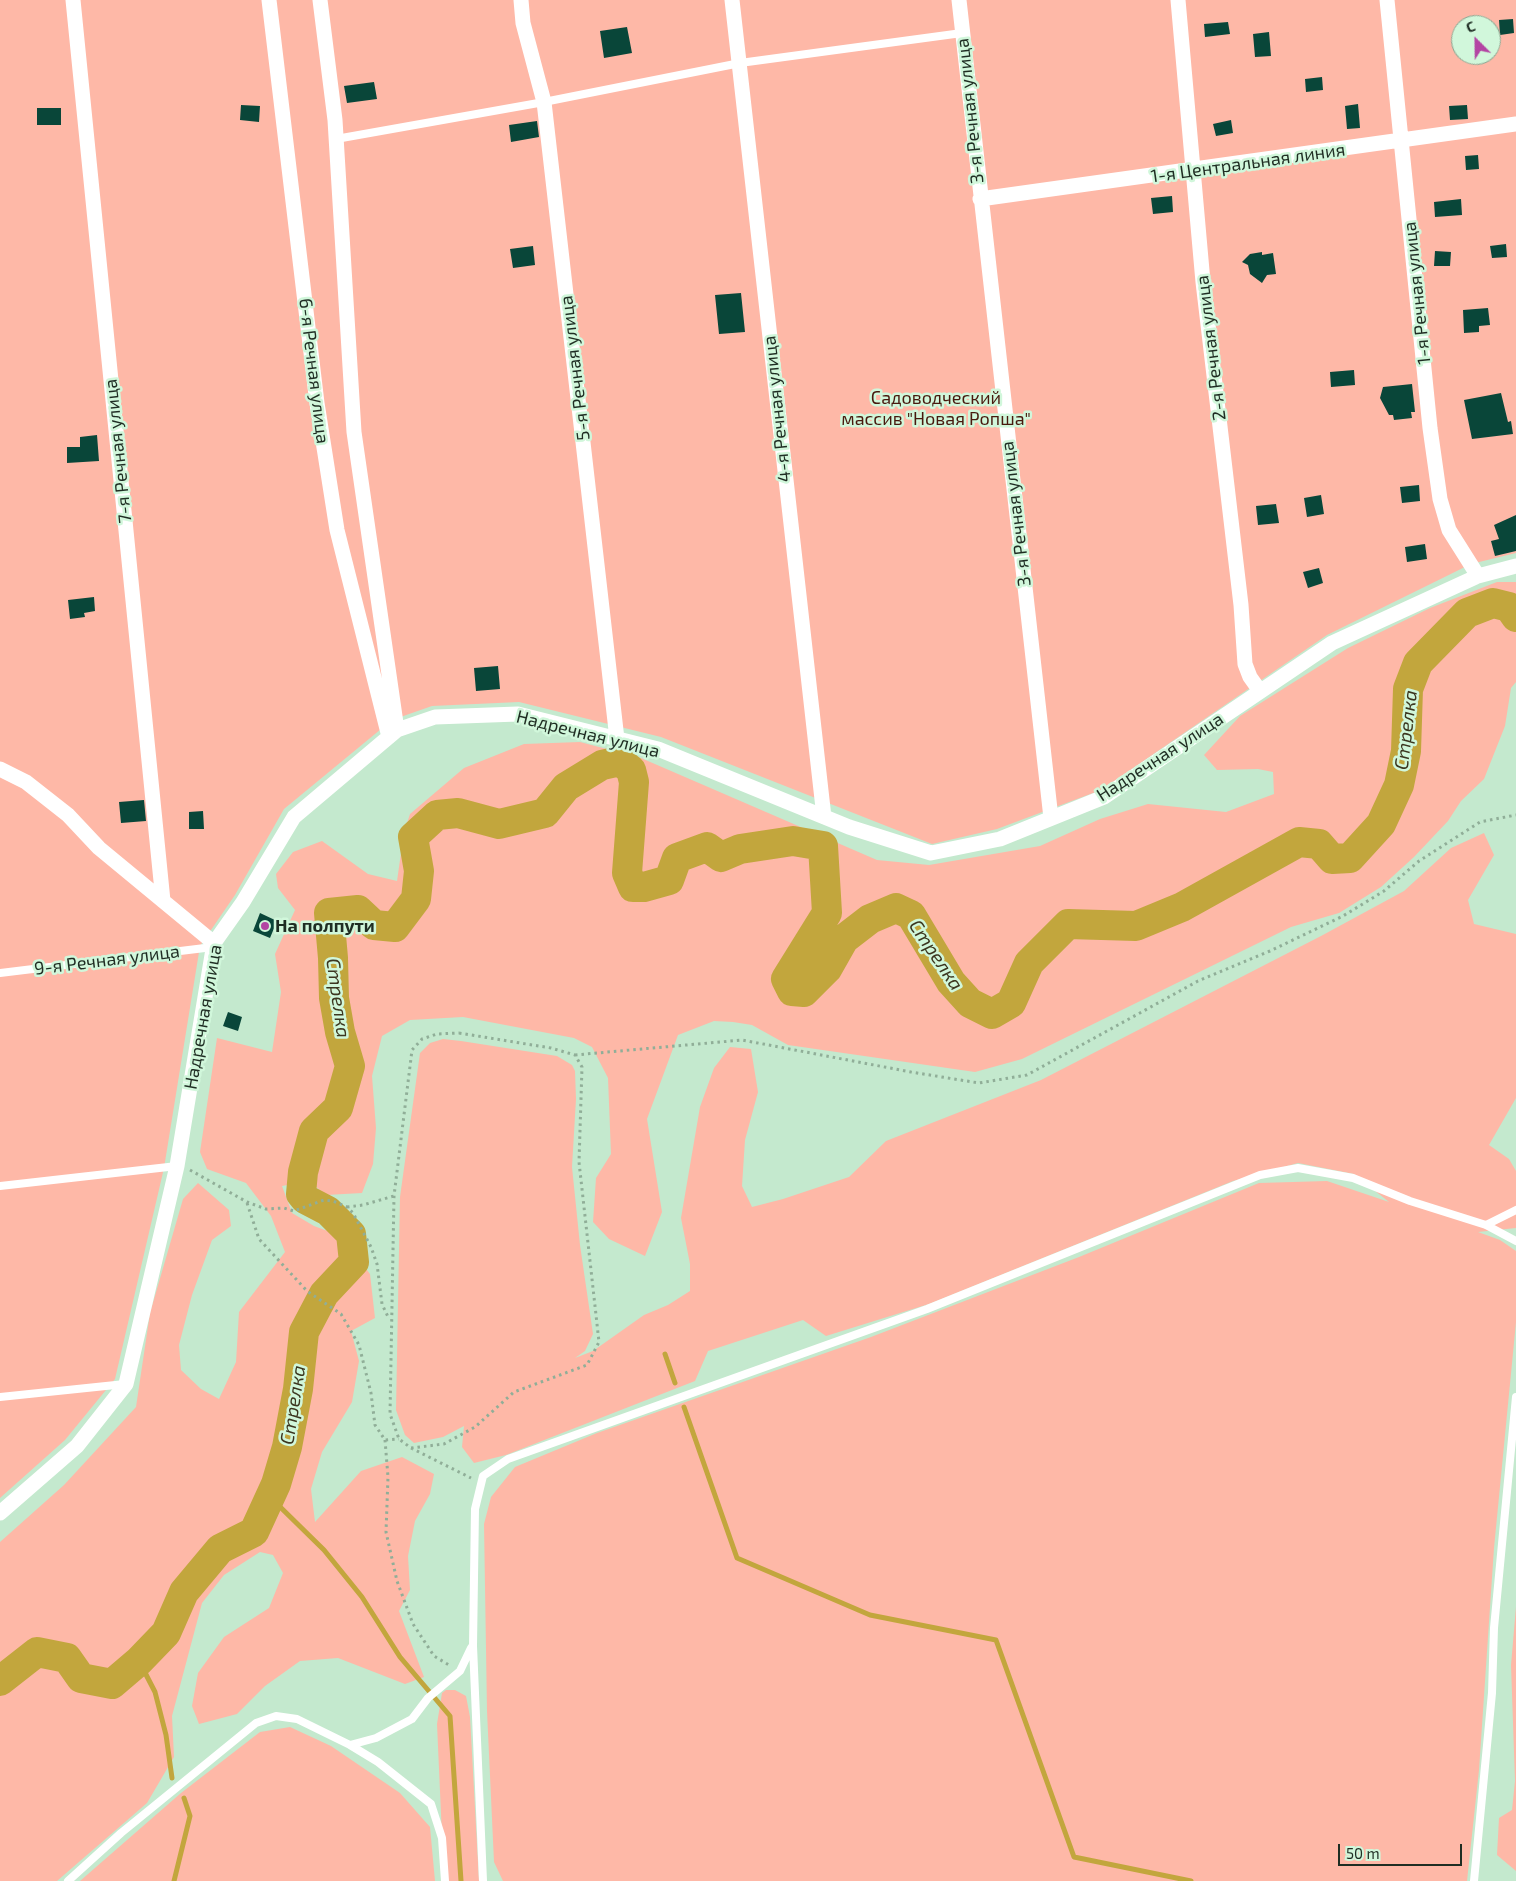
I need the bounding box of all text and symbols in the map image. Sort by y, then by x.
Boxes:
north arrow [1451,15,1501,65]
text: С [1463,17,1477,36]
street label: 3-я Речная улица [952,37,988,185]
street label: 1-я Центральная линия [1149,139,1347,187]
street label: 1-я Речная улица [1399,221,1435,365]
street label: 2-я Речная улица [1191,274,1231,422]
street label: 5-я Речная улица [555,294,595,442]
street label: 6-я Речная улица [294,297,334,445]
street label: 4-я Речная улица [759,335,795,483]
street label: 7-я Речная улица [100,378,136,524]
park label: Садоводческий массив "Новая Ропша" [841,387,1031,429]
street label: 3-я Речная улица [996,440,1036,588]
water label: Стрелка [1390,689,1422,771]
street label: Надречная улица [514,706,662,762]
street label: Надречная улица [1093,708,1227,806]
place label: На полпути [275,915,375,937]
water label: Стрелка [904,915,968,995]
marker: На полпути [259,920,271,932]
street label: 9-я Речная улица [33,940,181,980]
street label: Надречная улица [180,943,226,1091]
water label: Стрелка [321,957,355,1039]
water label: Стрелка [275,1364,311,1446]
scale bar [1341,1834,1465,1866]
text: 50 m [1346,1844,1380,1862]

